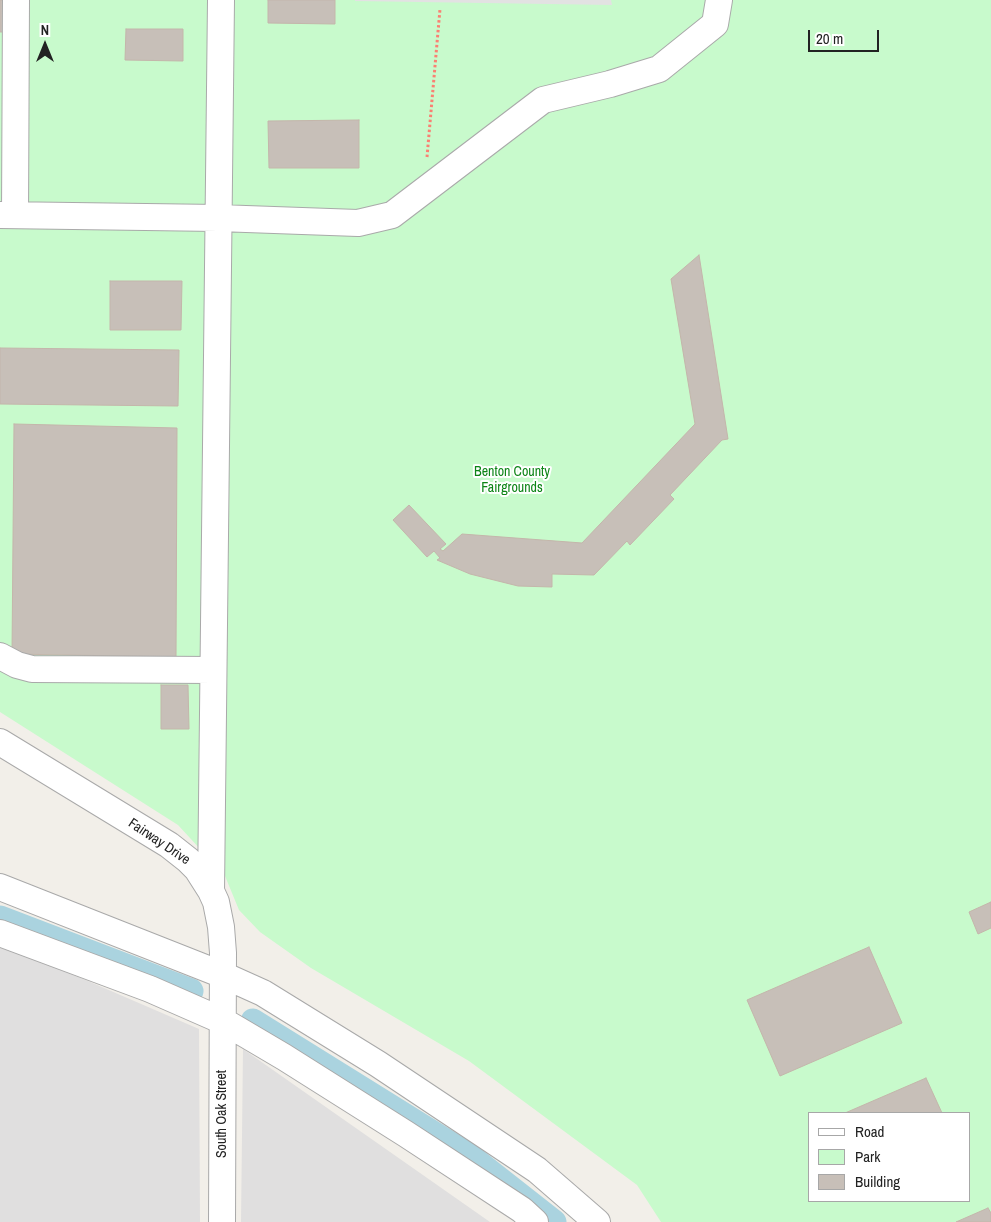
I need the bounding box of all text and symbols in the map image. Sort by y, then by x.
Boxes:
north arrow [20,20,70,70]
scale bar [811,20,882,52]
text: N [41,21,49,39]
text: 20 m [816,28,843,49]
park label: Benton County Fairgrounds [474,464,550,497]
street label: Fairway Drive [125,815,193,869]
street label: South Oak Street [214,1070,230,1158]
legend [808,1112,971,1202]
text: Road [855,1121,884,1142]
text: Park [855,1146,880,1167]
text: Building [855,1171,900,1192]

